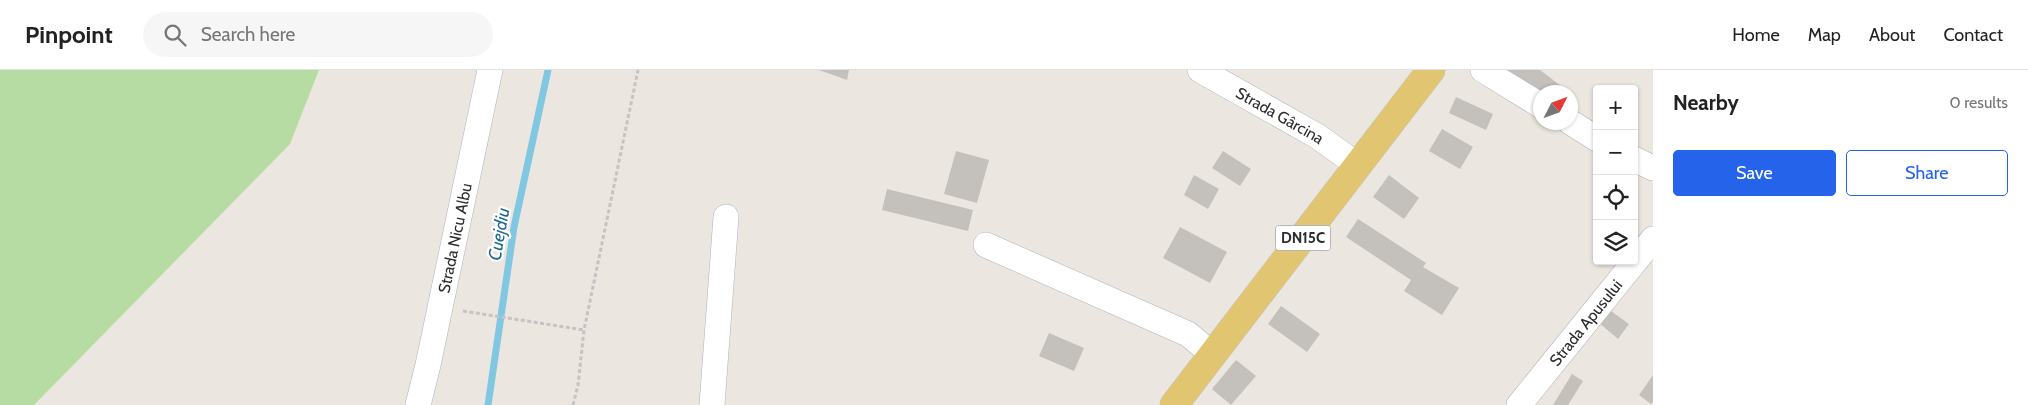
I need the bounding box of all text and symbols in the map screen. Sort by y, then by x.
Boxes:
search box [143,12,493,57]
text: Pinpoint [25,20,113,49]
icon: search [161,21,189,49]
text: Search here [201,23,295,46]
text: Home [1732,24,1780,46]
text: Map [1808,24,1841,46]
text: About [1869,24,1915,46]
text: Contact [1943,24,2003,46]
street label: Strada Gârcina [1233,83,1328,148]
north arrow [1533,85,1578,130]
map controls [1593,85,1638,265]
button: + [1593,85,1638,130]
text: Nearby [1673,90,1739,115]
text: 0 results [1949,93,2008,112]
button: − [1593,130,1638,175]
button: Save [1673,150,1836,196]
button: Share [1846,150,2008,196]
button: locate [1593,175,1638,220]
street label: Strada Nicu Albu [434,181,476,295]
water label: Cuejdiu [484,206,514,262]
button: layers [1593,220,1638,265]
road number: DN15C [1276,226,1330,250]
street label: Strada Apusului [1545,276,1626,369]

